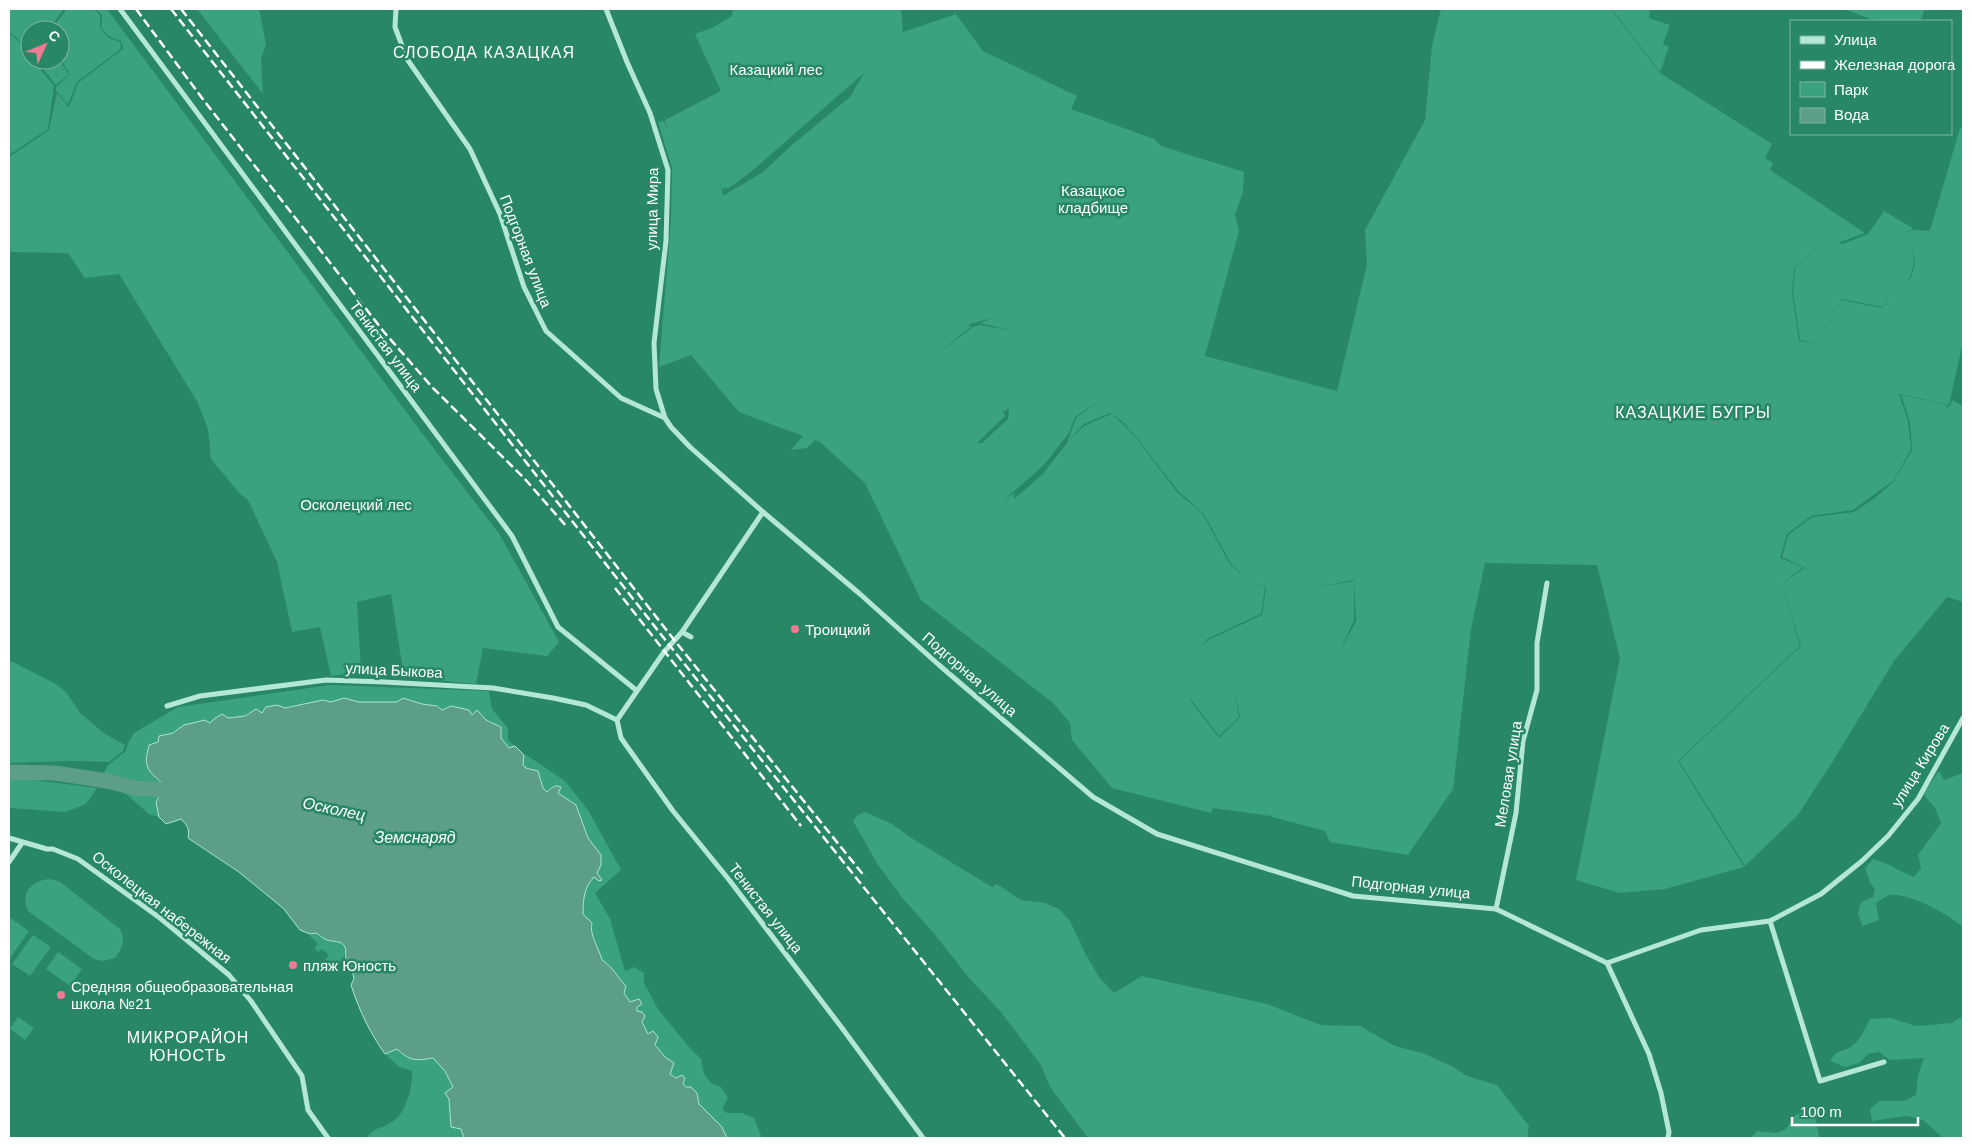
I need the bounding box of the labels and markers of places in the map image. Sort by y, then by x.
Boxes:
place label: Троицкий [805,621,870,638]
marker: Троицкий [789,623,801,635]
place label: пляж Юность [303,957,396,974]
marker: пляж Юность [287,959,299,971]
place label: Средняя общеобразовательная школа №21 [71,978,293,1012]
marker: Средняя общеобразовательная школа №21 [55,989,67,1001]

